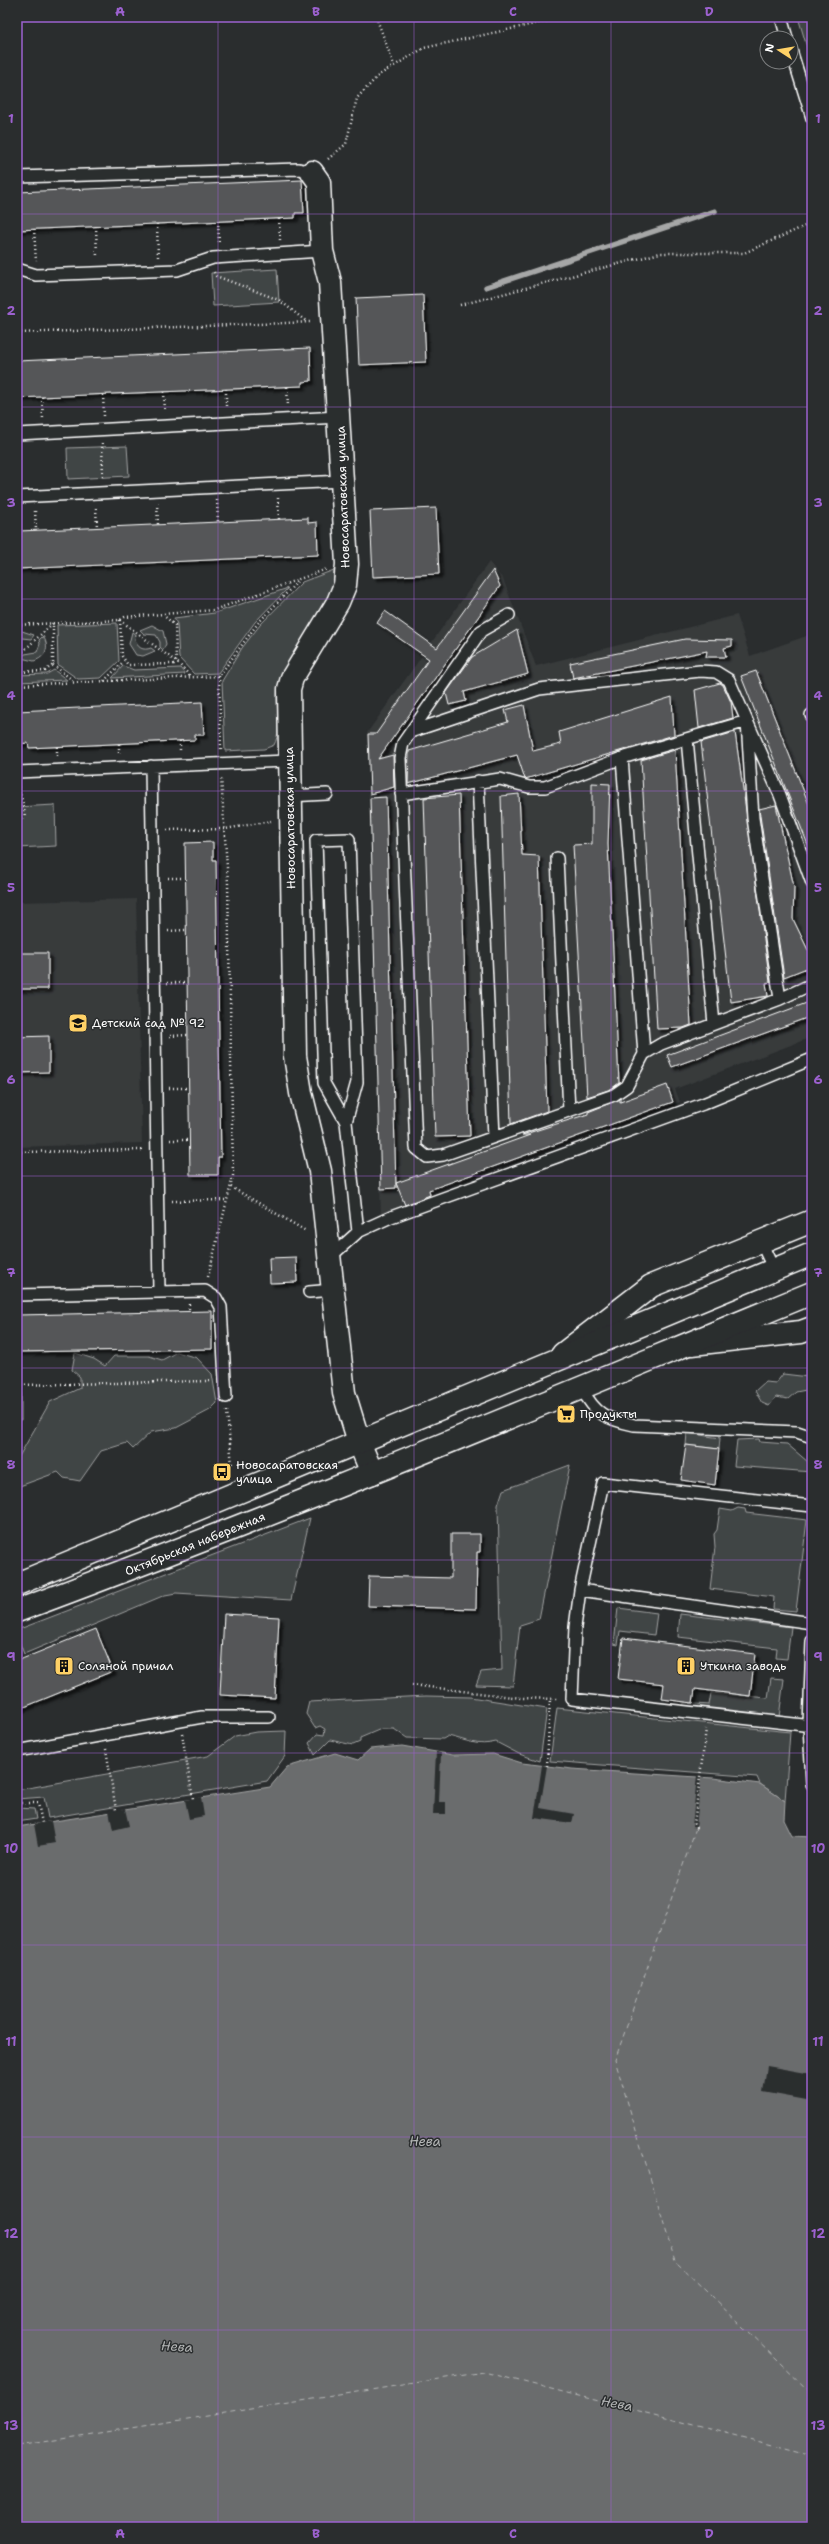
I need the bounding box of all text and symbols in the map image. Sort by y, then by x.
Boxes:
text: A [115,3,125,20]
text: B [312,3,320,20]
text: C [509,3,517,20]
text: D [704,3,714,20]
north arrow [759,30,799,70]
text: N [761,42,778,54]
text: 1 [8,110,14,127]
text: 1 [815,110,821,127]
text: 2 [6,302,16,319]
text: 2 [813,302,823,319]
street label: Новосаратовская улица [333,425,353,568]
text: 3 [6,494,16,511]
text: 3 [813,494,823,511]
text: 4 [6,687,16,704]
text: 4 [813,687,823,704]
street label: Новосаратовская улица [281,746,299,889]
text: 5 [7,879,15,896]
text: 5 [814,879,822,896]
school or university icon: Детский сад № 92 [67,1012,89,1034]
place label: Детский сад № 92 [92,1015,205,1031]
text: 6 [6,1071,16,1088]
text: 6 [813,1071,823,1088]
text: 7 [6,1264,16,1281]
text: 7 [813,1264,823,1281]
supermarket icon: Продукты [555,1403,577,1425]
place label: Продукты [580,1406,637,1422]
text: 8 [6,1456,16,1473]
text: 8 [813,1456,823,1473]
place label: Новосаратовская улица [236,1457,338,1487]
bus stop icon: Новосаратовская улица [211,1461,233,1483]
street label: Октябрьская набережная [122,1508,268,1580]
text: 9 [6,1648,16,1665]
text: 9 [813,1648,823,1665]
building icon: Соляной причал [53,1655,75,1677]
building icon: Уткина заводь [675,1655,697,1677]
place label: Соляной причал [78,1658,174,1674]
place label: Уткина заводь [700,1658,786,1674]
text: 10 [4,1840,18,1857]
text: 10 [811,1840,825,1857]
text: 11 [5,2033,17,2050]
text: 11 [812,2033,824,2050]
water label: Нева [409,2133,441,2150]
text: 12 [4,2225,18,2242]
text: 12 [811,2225,825,2242]
water label: Нева [161,2337,193,2356]
water label: Нева [600,2392,634,2415]
text: 13 [4,2417,18,2434]
text: 13 [811,2417,825,2434]
text: A [115,2525,125,2542]
text: B [312,2525,320,2542]
text: C [509,2525,517,2542]
text: D [704,2525,714,2542]

